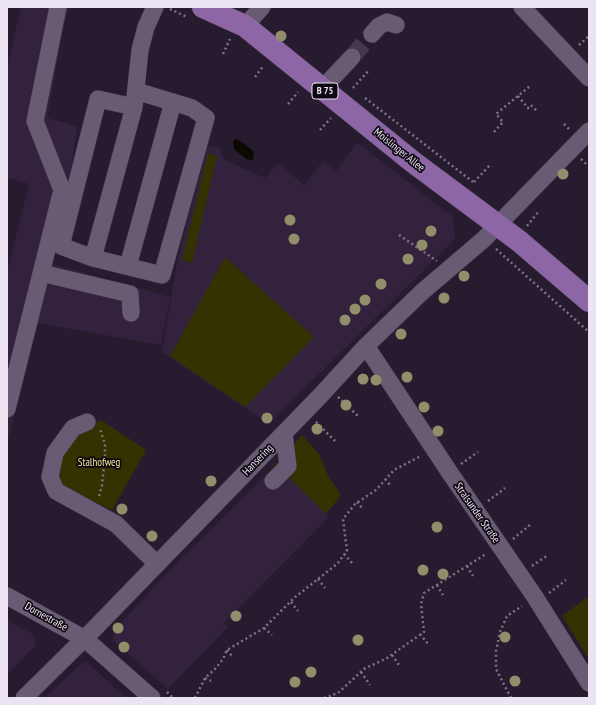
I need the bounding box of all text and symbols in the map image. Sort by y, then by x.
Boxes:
road number: B 75 [312,83,338,99]
street label: Moislinger Allee [371,125,427,175]
street label: Hansering [240,442,276,478]
park label: Stalhofweg [78,456,120,470]
street label: Stralsunder Straße [451,480,503,546]
street label: Dornestraße [22,600,70,634]

